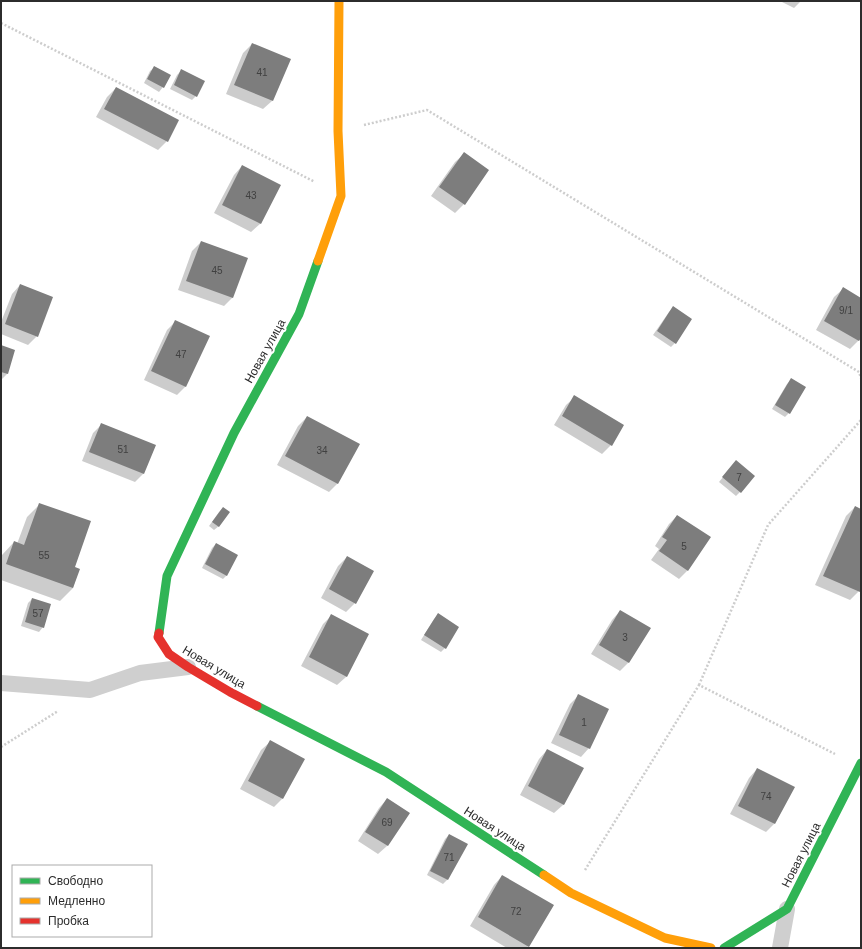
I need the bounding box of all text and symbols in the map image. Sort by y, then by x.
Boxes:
house number: 41 [256,67,268,78]
house number: 43 [245,190,257,201]
house number: 45 [211,265,223,276]
house number: 9/1 [839,305,853,316]
street label: Новая улица [242,316,289,385]
house number: 47 [175,349,187,360]
house number: 51 [117,444,129,455]
house number: 34 [316,445,328,456]
house number: 7 [736,472,742,483]
house number: 5 [681,541,687,552]
house number: 55 [38,550,50,561]
house number: 57 [32,608,44,619]
house number: 3 [622,632,628,643]
street label: Новая улица [180,643,248,691]
house number: 1 [581,717,587,728]
house number: 74 [760,791,772,802]
street label: Новая улица [461,804,529,854]
house number: 69 [381,817,393,828]
street label: Новая улица [779,820,824,890]
house number: 71 [443,852,455,863]
legend [12,865,152,937]
text: Свободно [48,874,103,888]
text: Медленно [48,894,105,908]
house number: 72 [510,906,522,917]
text: Пробка [48,914,89,928]

